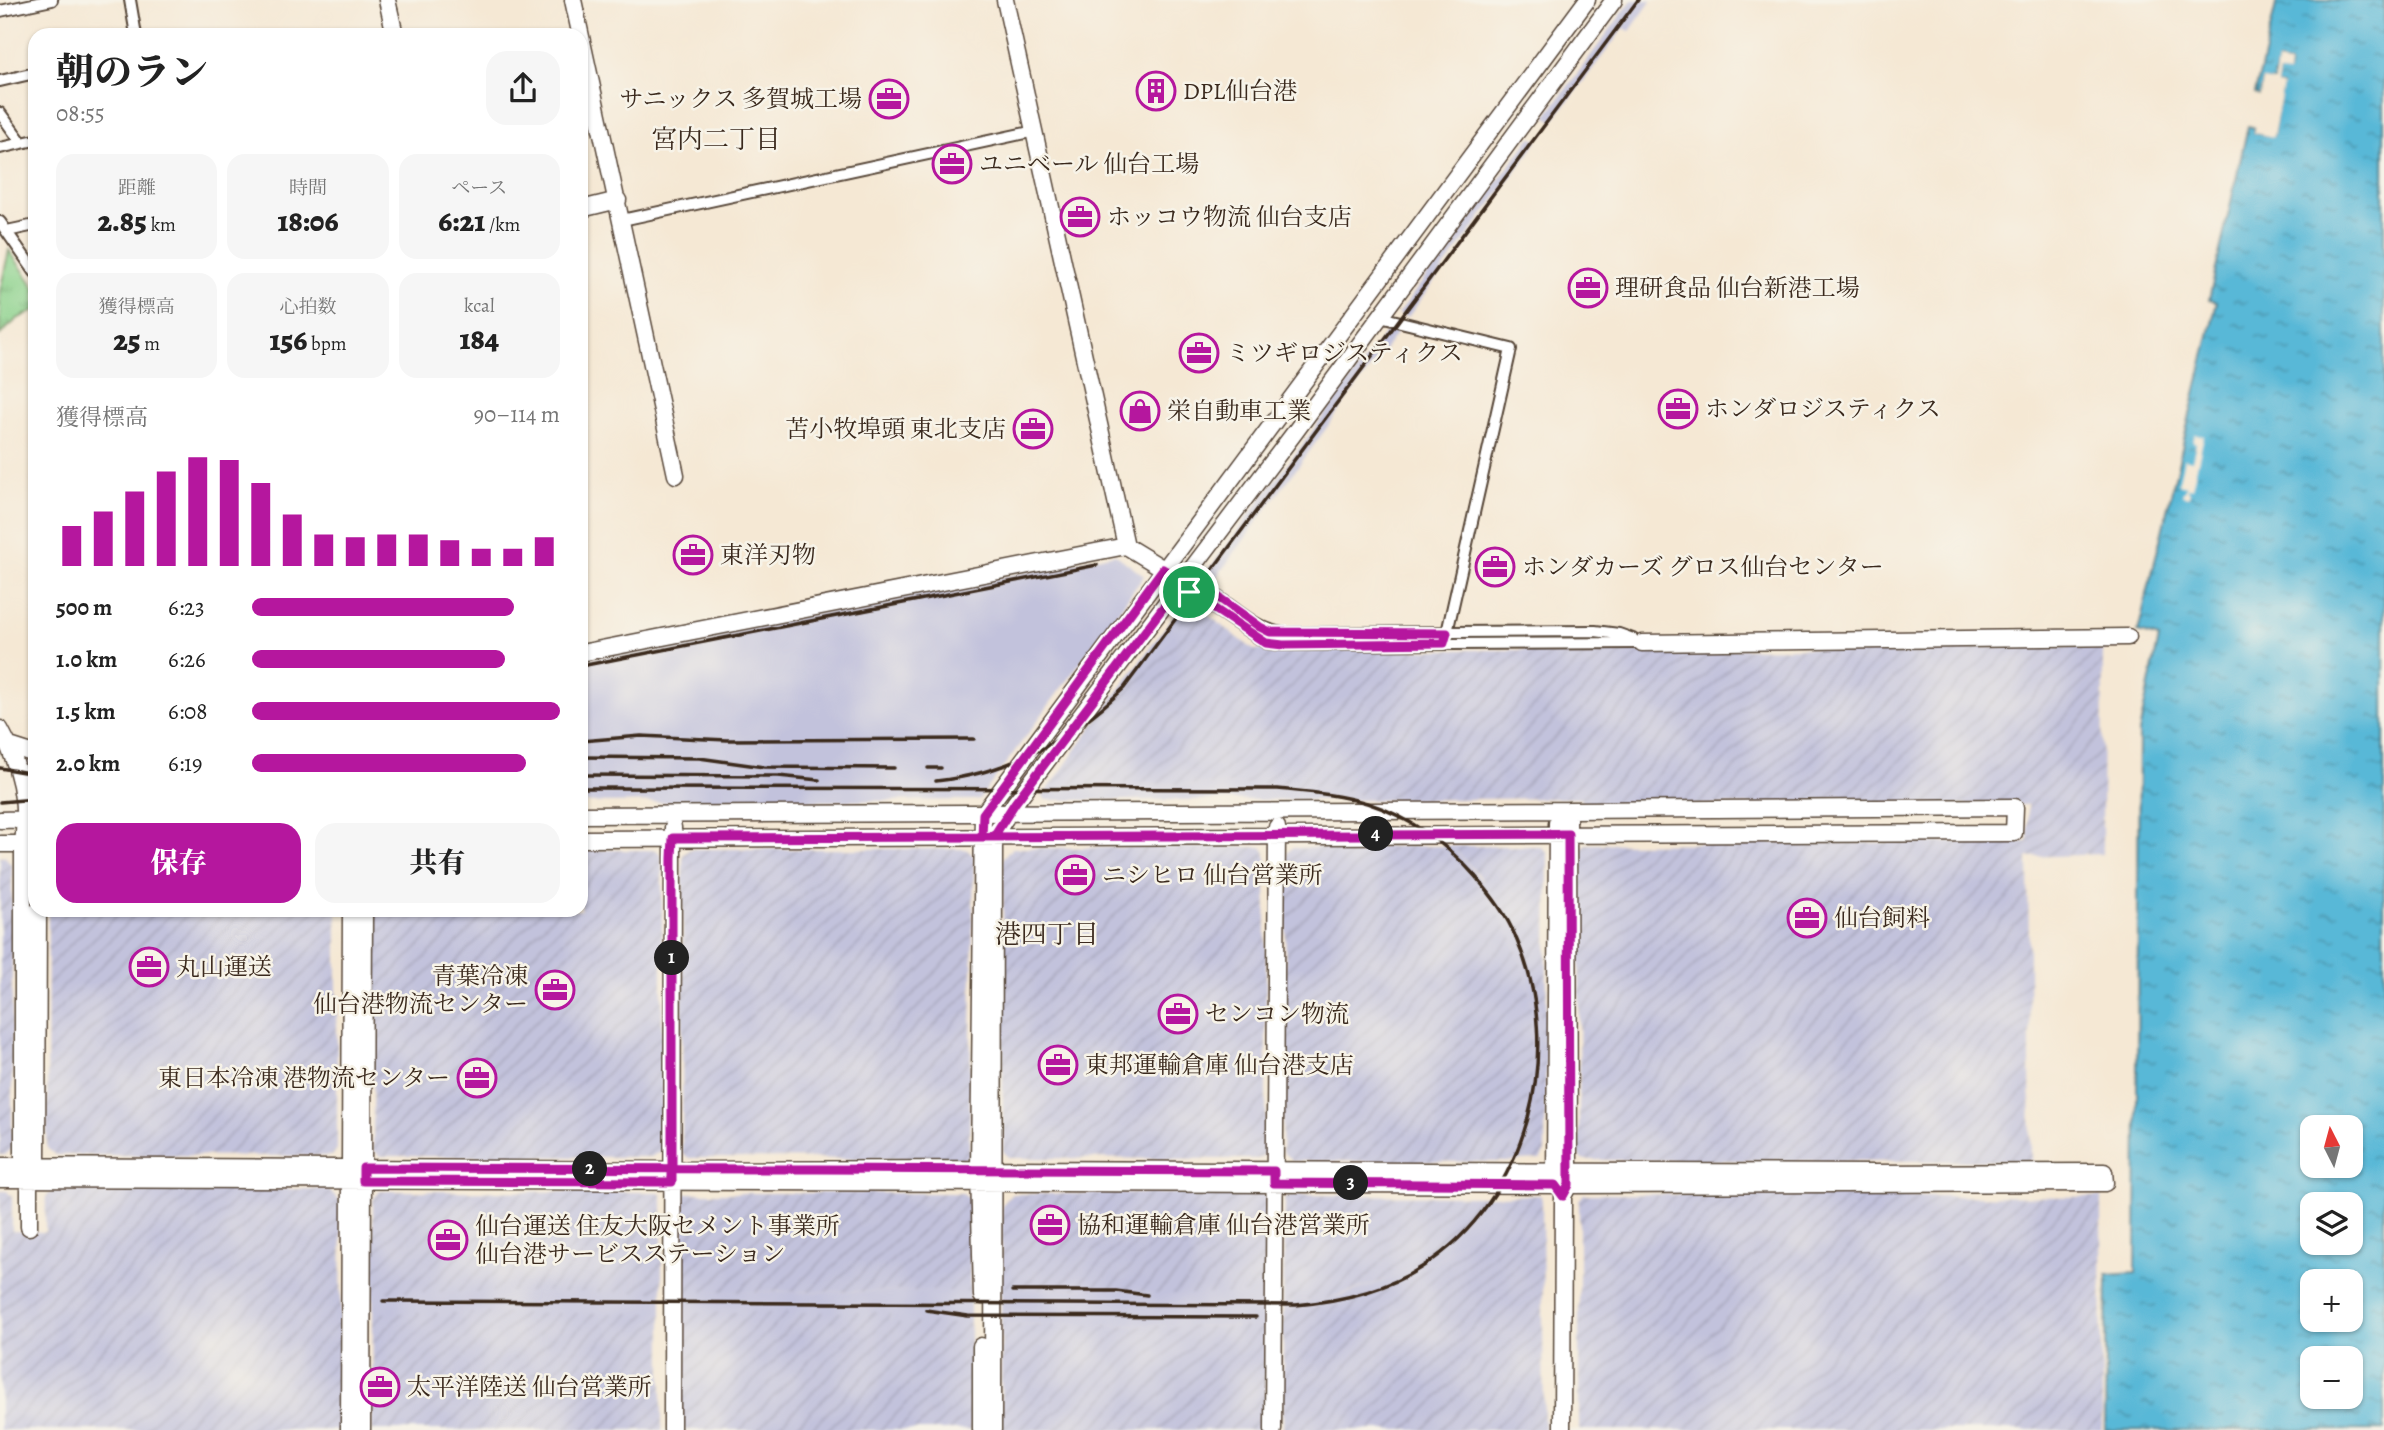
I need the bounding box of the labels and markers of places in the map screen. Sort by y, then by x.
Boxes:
building icon: DPL仙台港 [1135,70,1177,112]
place label: DPL仙台港 [1183,75,1297,107]
office icon: サニックス 多賀城工場 [868,78,910,120]
place label: サニックス 多賀城工場 [619,83,862,115]
office icon: ユニベール 仙台工場 [931,143,973,185]
place label: ユニベール 仙台工場 [979,148,1199,180]
office icon: ホッコウ物流 仙台支店 [1059,196,1101,238]
place label: ホッコウ物流 仙台支店 [1107,201,1352,233]
office icon: 理研食品 仙台新港工場 [1567,267,1609,309]
place label: 理研食品 仙台新港工場 [1615,272,1860,304]
office icon: ミツギロジスティクス [1178,332,1220,374]
place label: ミツギロジスティクス [1226,337,1463,369]
office icon: ホンダロジスティクス [1657,388,1699,430]
shop icon: 栄自動車工業 [1119,390,1161,432]
place label: ホンダロジスティクス [1705,393,1941,425]
place label: 栄自動車工業 [1167,395,1311,427]
office icon: 苫小牧埠頭 東北支店 [1012,408,1054,450]
place label: 苫小牧埠頭 東北支店 [785,413,1006,445]
office icon: 東洋刃物 [672,534,714,576]
place label: 東洋刃物 [720,539,816,571]
office icon: ホンダカーズ グロス仙台センター [1474,546,1516,588]
place label: ホンダカーズ グロス仙台センター [1522,551,1884,583]
pin [1159,562,1219,622]
pin: 4 [1358,816,1394,852]
office icon: ニシヒロ 仙台営業所 [1054,854,1096,896]
place label: ニシヒロ 仙台営業所 [1102,859,1323,891]
office icon: 仙台飼料 [1786,897,1828,939]
place label: 仙台飼料 [1834,902,1930,934]
pin: 1 [654,940,690,976]
office icon: 丸山運送 [128,946,170,988]
place label: 丸山運送 [176,951,272,983]
place label: 青葉冷凍 仙台港物流センター [313,960,528,1020]
office icon: 青葉冷凍 仙台港物流センター [534,969,576,1011]
office icon: センコン物流 [1157,993,1199,1035]
place label: センコン物流 [1205,998,1349,1030]
office icon: 東邦運輸倉庫 仙台港支店 [1037,1044,1079,1086]
place label: 東邦運輸倉庫 仙台港支店 [1085,1049,1354,1081]
office icon: 東日本冷凍 港物流センター [456,1057,498,1099]
place label: 東日本冷凍 港物流センター [158,1062,450,1094]
pin: 2 [572,1152,608,1186]
pin: 3 [1334,1166,1368,1200]
office icon: 協和運輸倉庫 仙台港営業所 [1029,1204,1071,1246]
place label: 協和運輸倉庫 仙台港営業所 [1077,1209,1370,1241]
place label: 仙台運送 住友大阪セメント事業所 仙台港サービスステーション [475,1210,840,1270]
office icon: 仙台運送 住友大阪セメント事業所 仙台港サービスステーション [427,1219,469,1261]
office icon: 太平洋陸送 仙台営業所 [359,1366,401,1408]
place label: 太平洋陸送 仙台営業所 [407,1371,652,1403]

